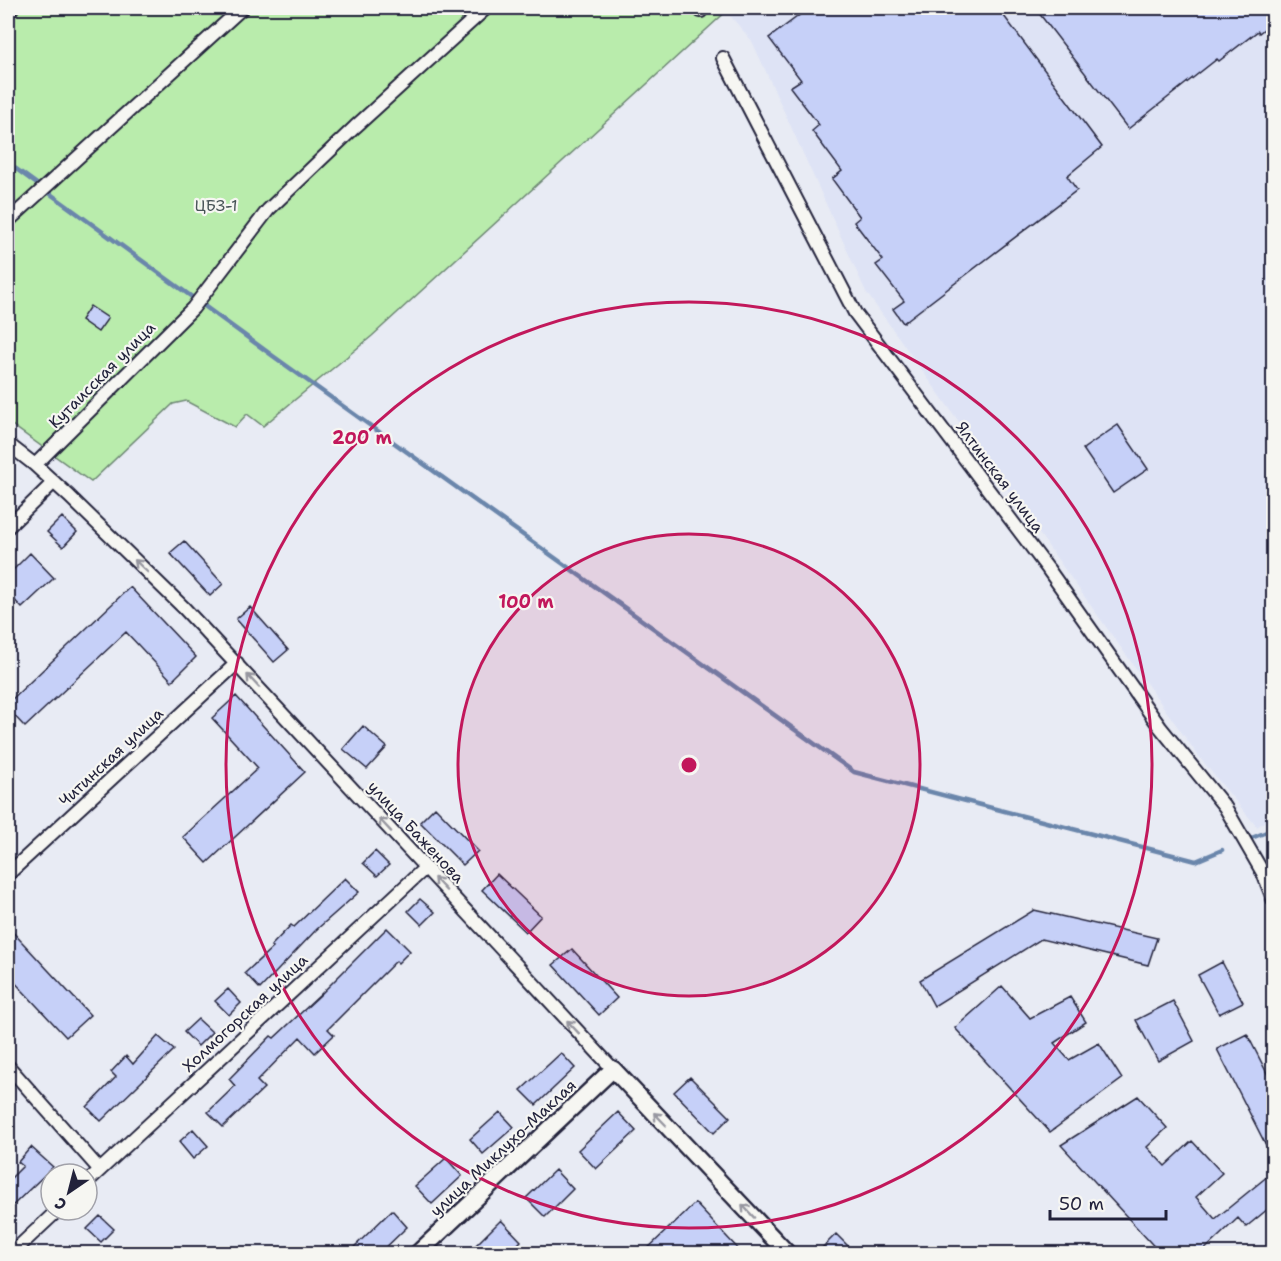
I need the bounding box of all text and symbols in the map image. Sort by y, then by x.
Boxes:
park label: ЦБЗ-1 [194,195,238,216]
street label: Кутаисская улица [44,317,160,433]
street label: Ялтинская улица [951,417,1049,537]
text: 200 m [332,426,393,450]
one-way arrow [134,559,149,573]
text: 100 m [498,590,554,614]
one-way arrow [246,674,261,689]
street label: Читинская улица [54,703,168,811]
centre of rings [679,755,699,775]
street label: улица Баженова [363,776,469,888]
one-way arrow [378,818,392,833]
one-way arrow [433,877,447,892]
street label: Холмогорская улица [178,949,312,1077]
one-way arrow [566,1019,580,1034]
street label: улица Миклухо-Маклая [425,1075,581,1221]
one-way arrow [653,1111,667,1126]
north arrow [39,1162,99,1222]
scale bar [1050,1183,1166,1221]
text: С [50,1192,71,1215]
text: 50 m [1059,1192,1104,1216]
one-way arrow [741,1204,755,1219]

